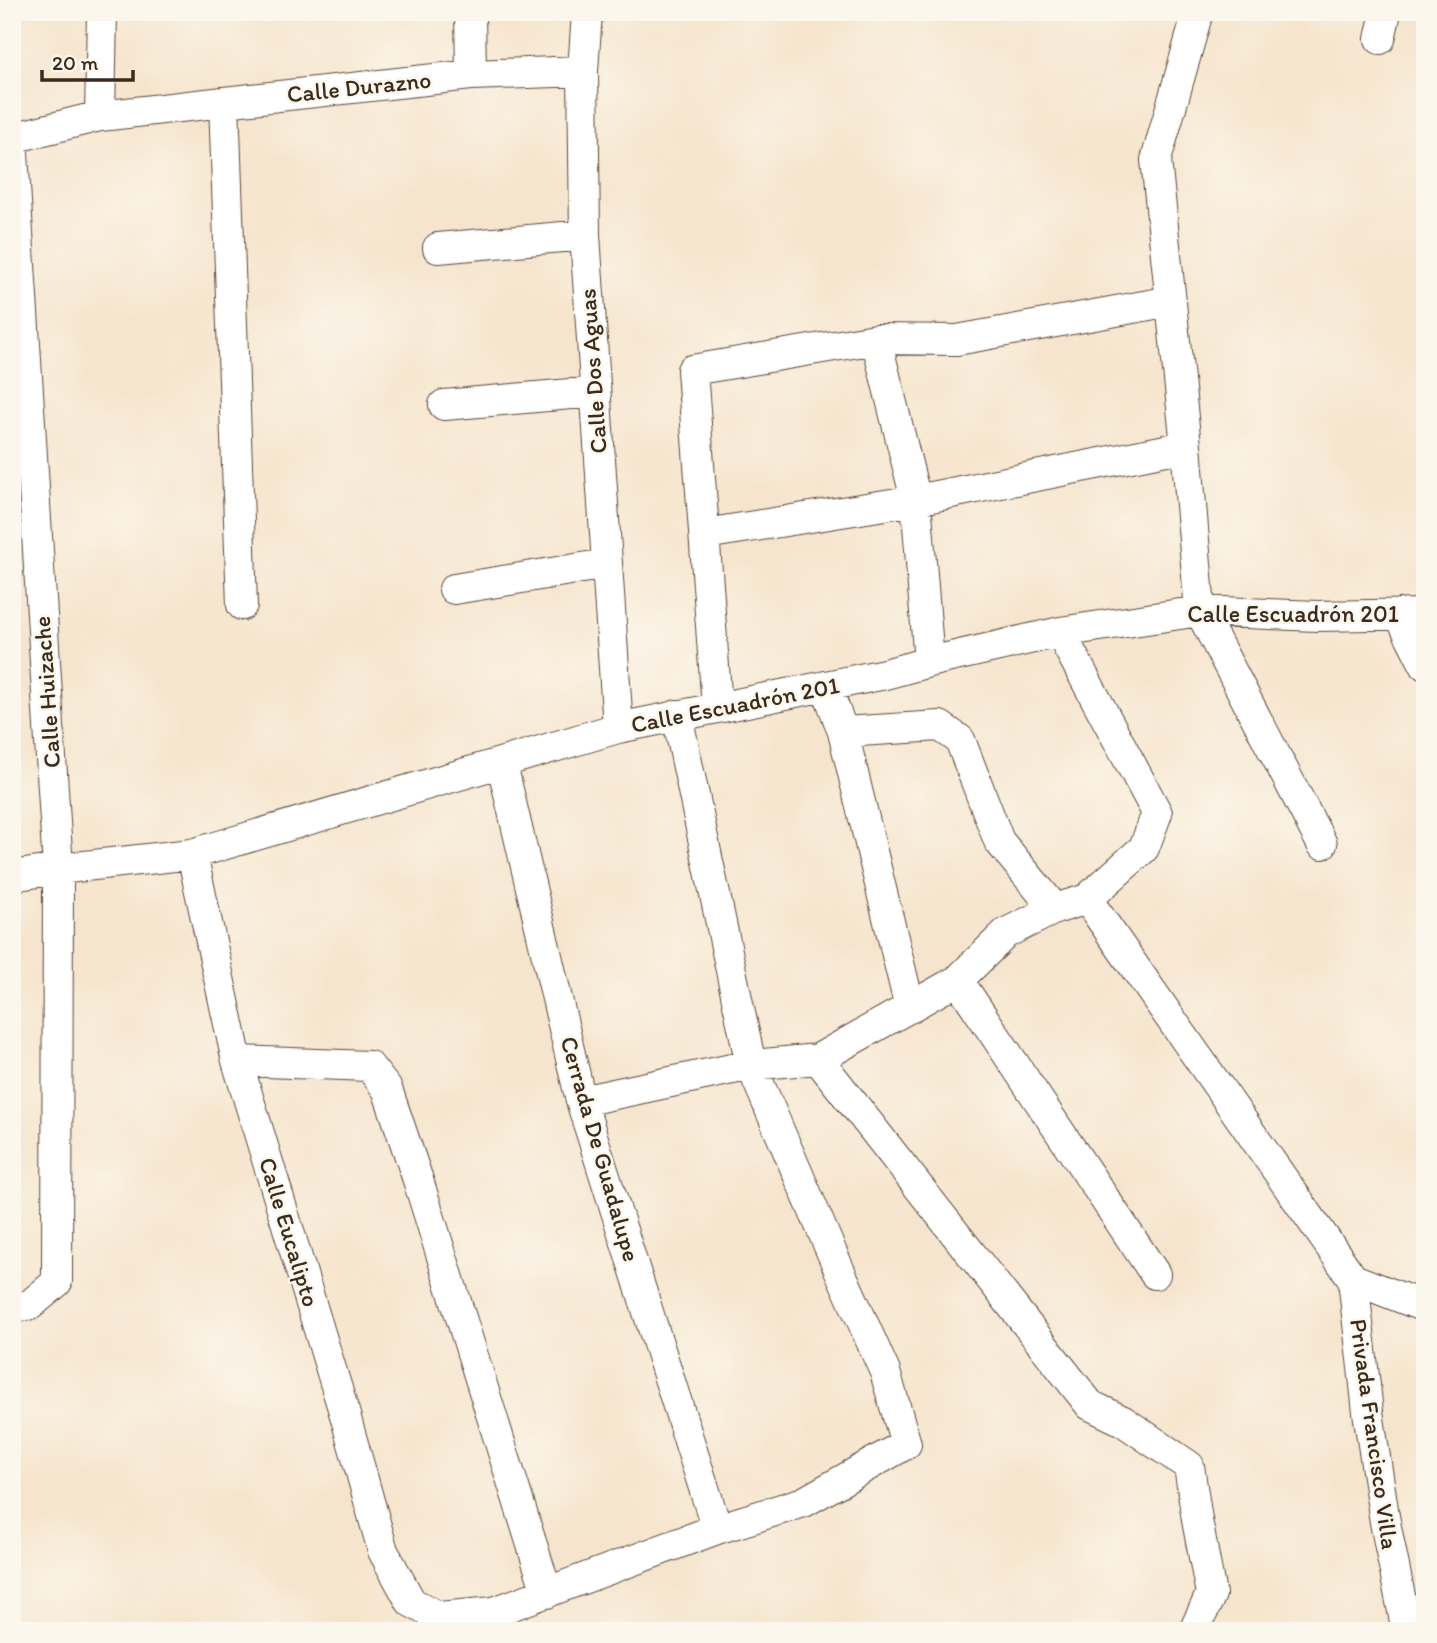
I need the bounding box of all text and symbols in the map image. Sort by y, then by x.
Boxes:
scale bar [42,38,133,82]
text: 20 m [52,50,99,75]
street label: Calle Durazno [285,65,433,109]
street label: Calle Dos Aguas [572,288,613,455]
street label: Calle Escuadrón 201 [1187,599,1399,628]
street label: Calle Huizache [27,615,66,769]
street label: Calle Escuadrón 201 [628,670,842,739]
street label: Cerrada De Guadalupe [554,1033,647,1265]
street label: Calle Eucalipto [253,1154,326,1310]
street label: Privada Francisco Villa [1344,1317,1405,1551]

